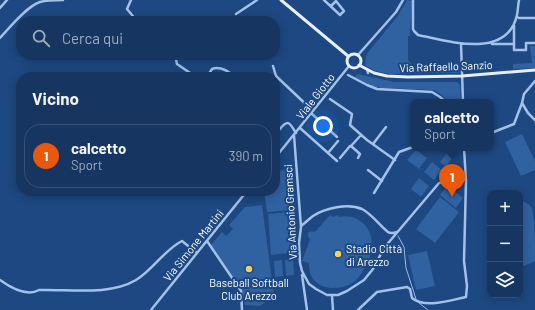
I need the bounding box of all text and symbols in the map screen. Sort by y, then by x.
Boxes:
search box [16,16,280,60]
icon: search [30,27,52,49]
text: Cerca qui [62,29,123,47]
street label: Via Raffaello Sanzio [399,58,493,74]
street label: Viale Giotto [293,70,337,122]
text: Vicino [32,88,79,108]
popup [410,99,494,151]
text: calcetto [424,108,480,126]
your location [313,116,333,136]
text: Sport [424,126,456,142]
text: calcetto [71,139,126,157]
text: 1 [44,148,48,164]
text: 390 m [229,148,263,164]
text: Sport [71,157,102,173]
street label: Via Antonio Gramsci [281,164,299,260]
pin: 1 [439,164,465,197]
map controls [487,190,523,298]
button: + [487,190,523,226]
street label: Via Simone Martini [160,206,226,283]
button: − [487,226,523,262]
place label: Stadio Città di Arezzo [346,242,402,268]
marker: Stadio Città di Arezzo [333,249,343,259]
button: layers [487,262,523,298]
marker: Baseball Softball Club Arezzo [244,264,254,274]
place label: Baseball Softball Club Arezzo [209,276,289,302]

